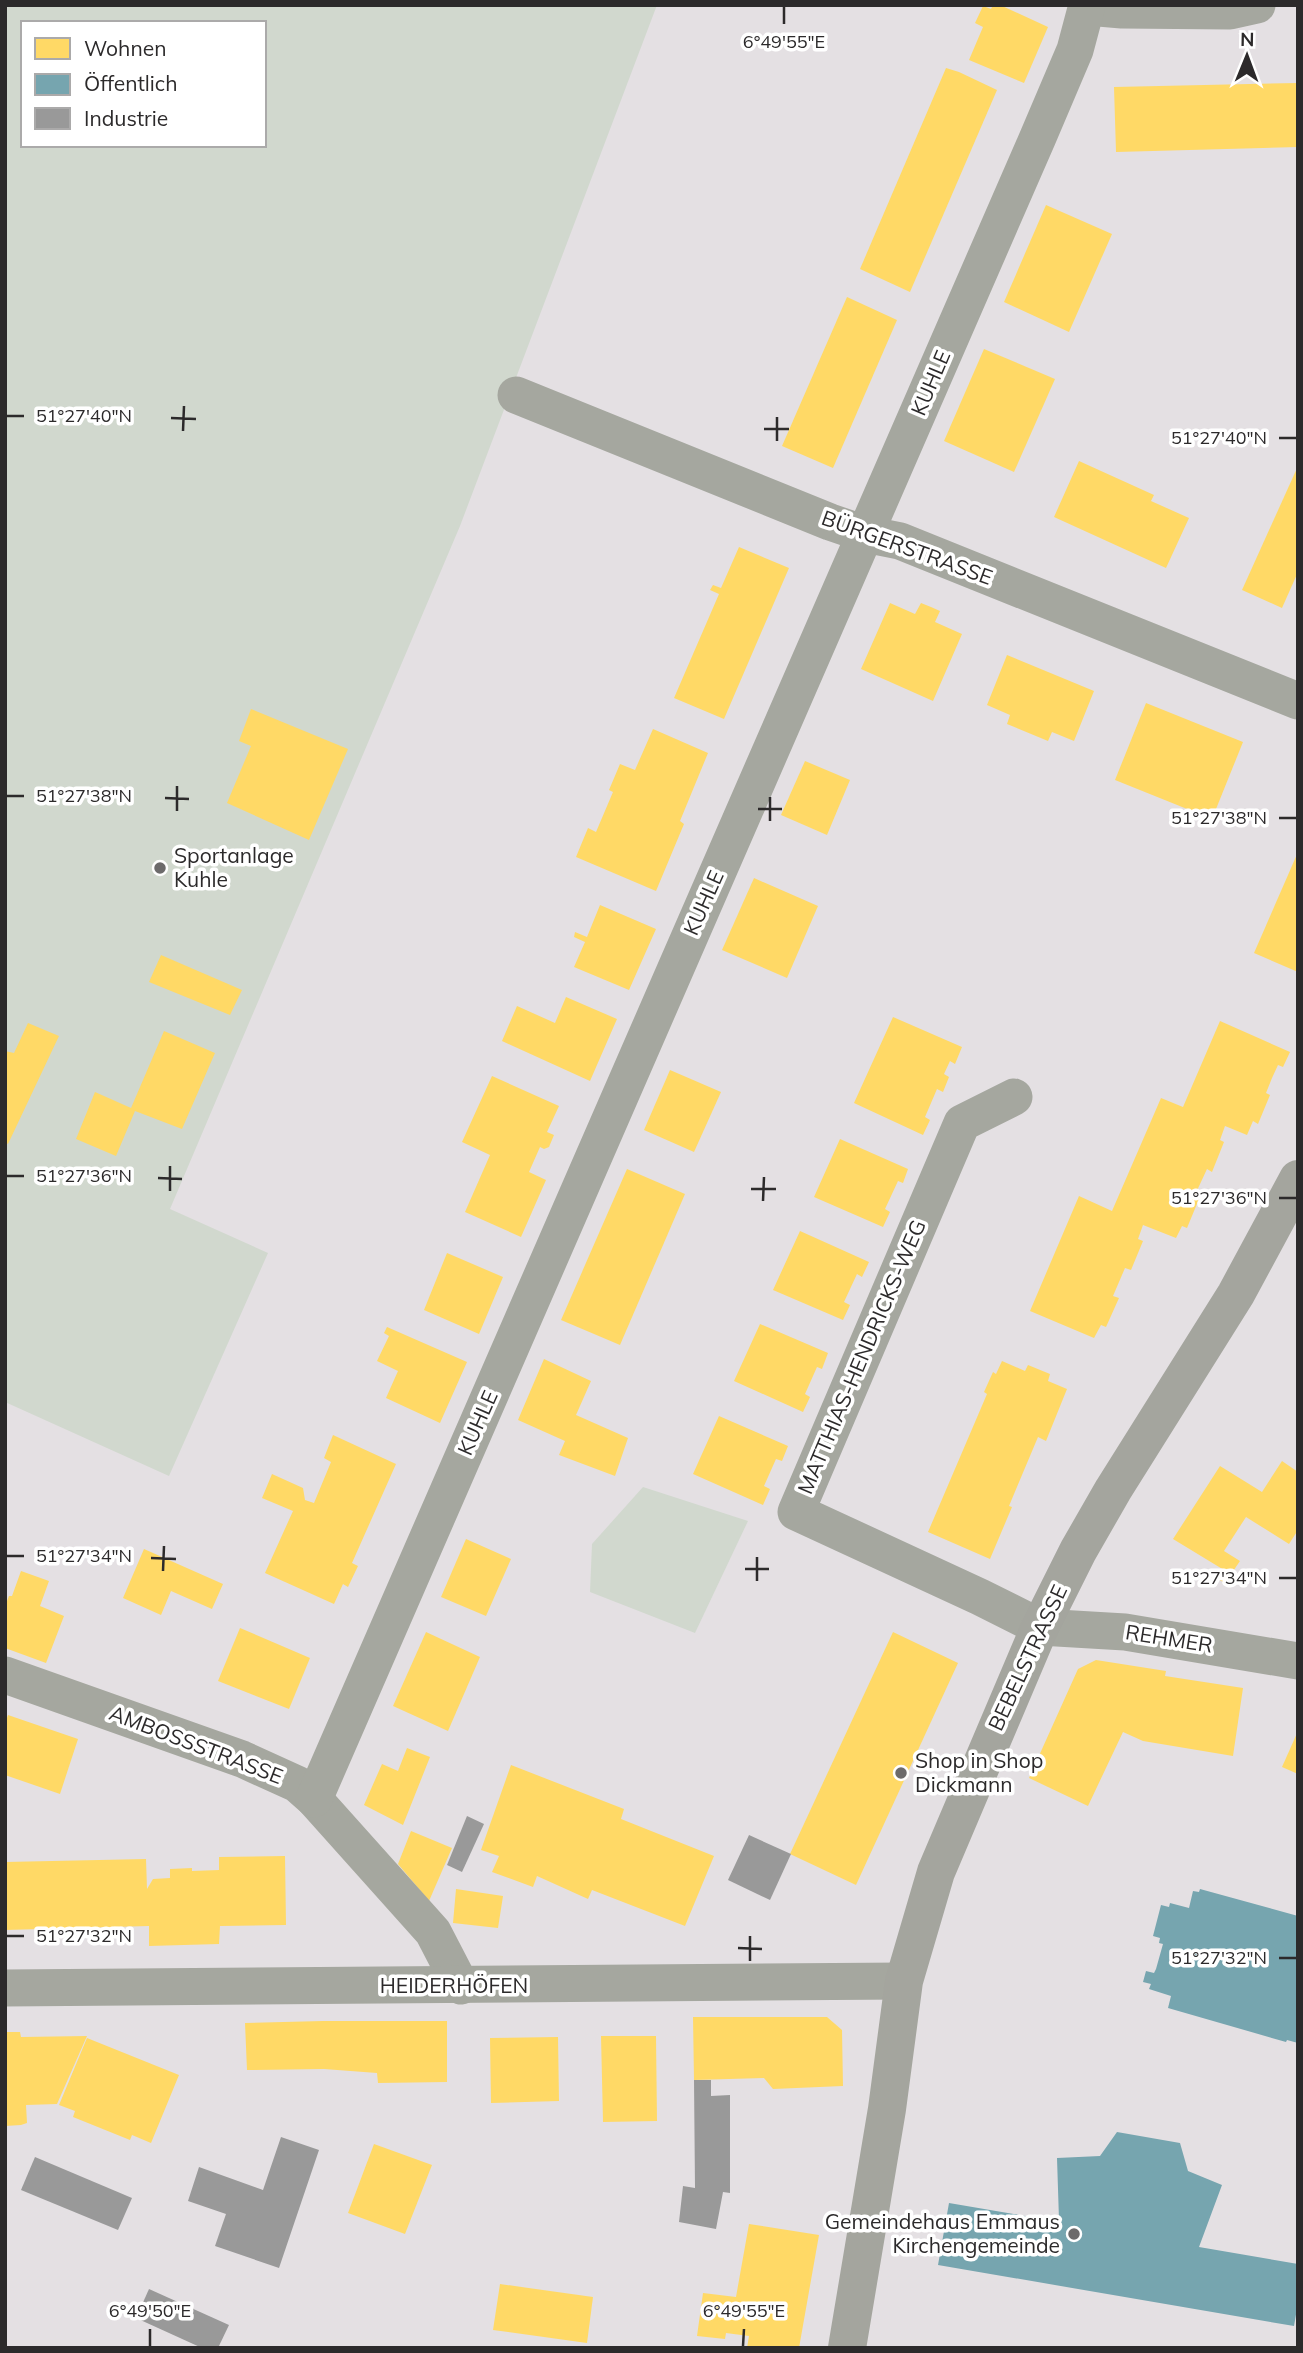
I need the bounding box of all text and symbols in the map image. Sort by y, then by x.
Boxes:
legend [21,21,266,147]
north arrow [1212,21,1282,91]
text: N [1240,27,1255,51]
text: 6°49'55"E [743,30,825,53]
text: Wohnen [84,35,166,61]
text: Öffentlich [84,70,178,96]
text: Industrie [84,105,168,131]
street label: KUHLE [905,346,955,419]
text: 51°27'40"N [36,404,132,427]
text: 51°27'40"N [1171,426,1267,449]
street label: BÜRGERSTRASSE [818,504,996,590]
text: 51°27'38"N [36,784,132,807]
text: 51°27'38"N [1171,806,1267,829]
place label: Sportanlage Kuhle [174,842,294,892]
marker: Sportanlage Kuhle [152,860,168,876]
street label: KUHLE [677,866,729,939]
text: 51°27'36"N [36,1164,132,1187]
text: 51°27'36"N [1171,1186,1267,1209]
street label: MATTHIAS-HENDRICKS-WEG [791,1216,931,1498]
street label: KUHLE [451,1386,503,1459]
text: 51°27'34"N [36,1544,132,1567]
text: 51°27'34"N [1171,1566,1267,1589]
street label: BEBELSTRASSE [982,1581,1072,1735]
street label: REHMER [1124,1618,1215,1658]
street label: AMBOSSSTRASSE [106,1699,287,1789]
place label: Shop in Shop Dickmann [915,1747,1043,1797]
marker: Shop in Shop Dickmann [893,1765,909,1781]
text: 51°27'32"N [36,1924,132,1947]
text: 51°27'32"N [1171,1946,1267,1969]
street label: HEIDERHÖFEN [380,1972,528,1998]
place label: Gemeindehaus Emmaus Kirchengemeinde [825,2208,1060,2258]
marker: Gemeindehaus Emmaus Kirchengemeinde [1066,2226,1082,2242]
text: 6°49'50"E [109,2299,191,2322]
text: 6°49'55"E [703,2299,785,2322]

